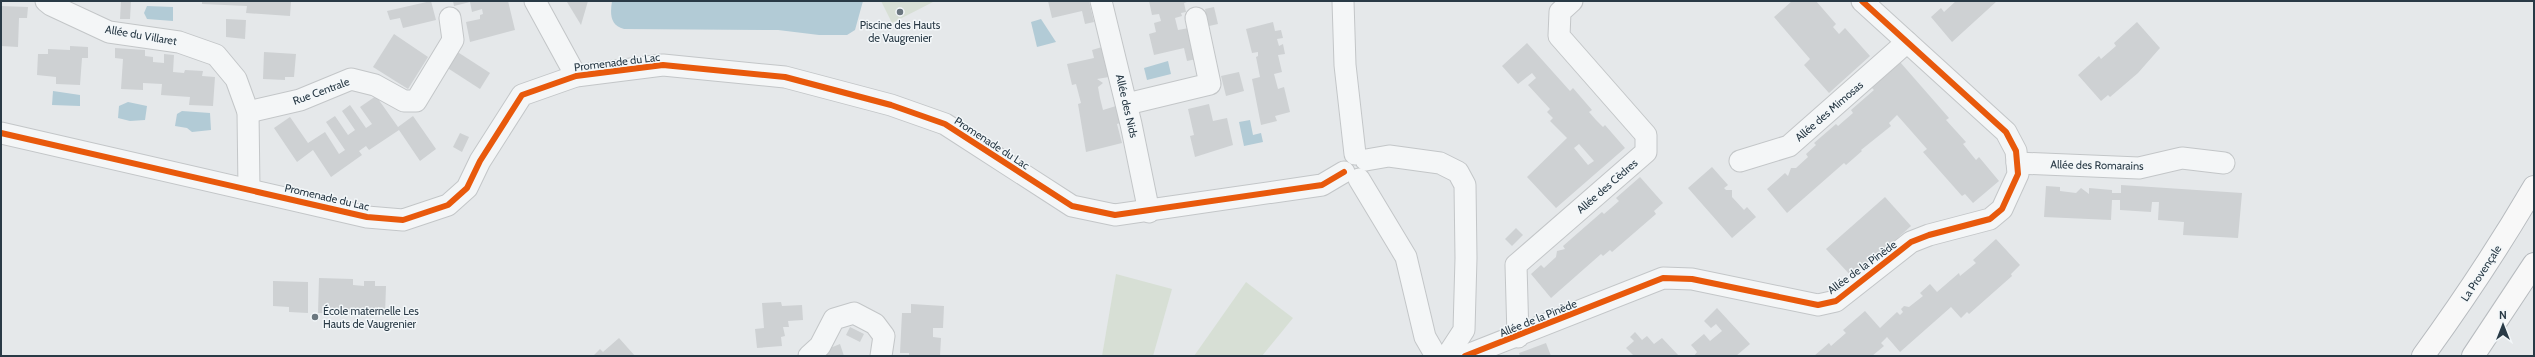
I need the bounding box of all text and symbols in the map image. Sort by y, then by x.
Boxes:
marker: Piscine des Hauts de Vaugrenier [895,7,905,17]
place label: Piscine des Hauts de Vaugrenier [860,18,941,45]
street label: Allée du Villaret [104,22,178,48]
street label: Promenade du Lac [573,50,661,74]
street label: Allée des Nids [1113,73,1141,140]
street label: Rue Centrale [291,74,352,108]
street label: Allée des Mimosas [1792,77,1866,144]
street label: Promenade du Lac [952,114,1032,172]
street label: Allée des Cèdres [1574,155,1641,216]
street label: Allée des Romarains [2050,157,2144,173]
street label: Promenade du Lac [283,180,371,214]
street label: Allée de la Pinède [1825,237,1900,297]
street label: La Provençale [2458,242,2505,304]
street label: Allée de la Pinède [1497,296,1579,340]
place label: École maternelle Les Hauts de Vaugrenier [323,304,419,331]
north arrow [2483,305,2523,345]
text: N [2499,308,2507,322]
marker: École maternelle Les Hauts de Vaugrenier [310,312,320,322]

